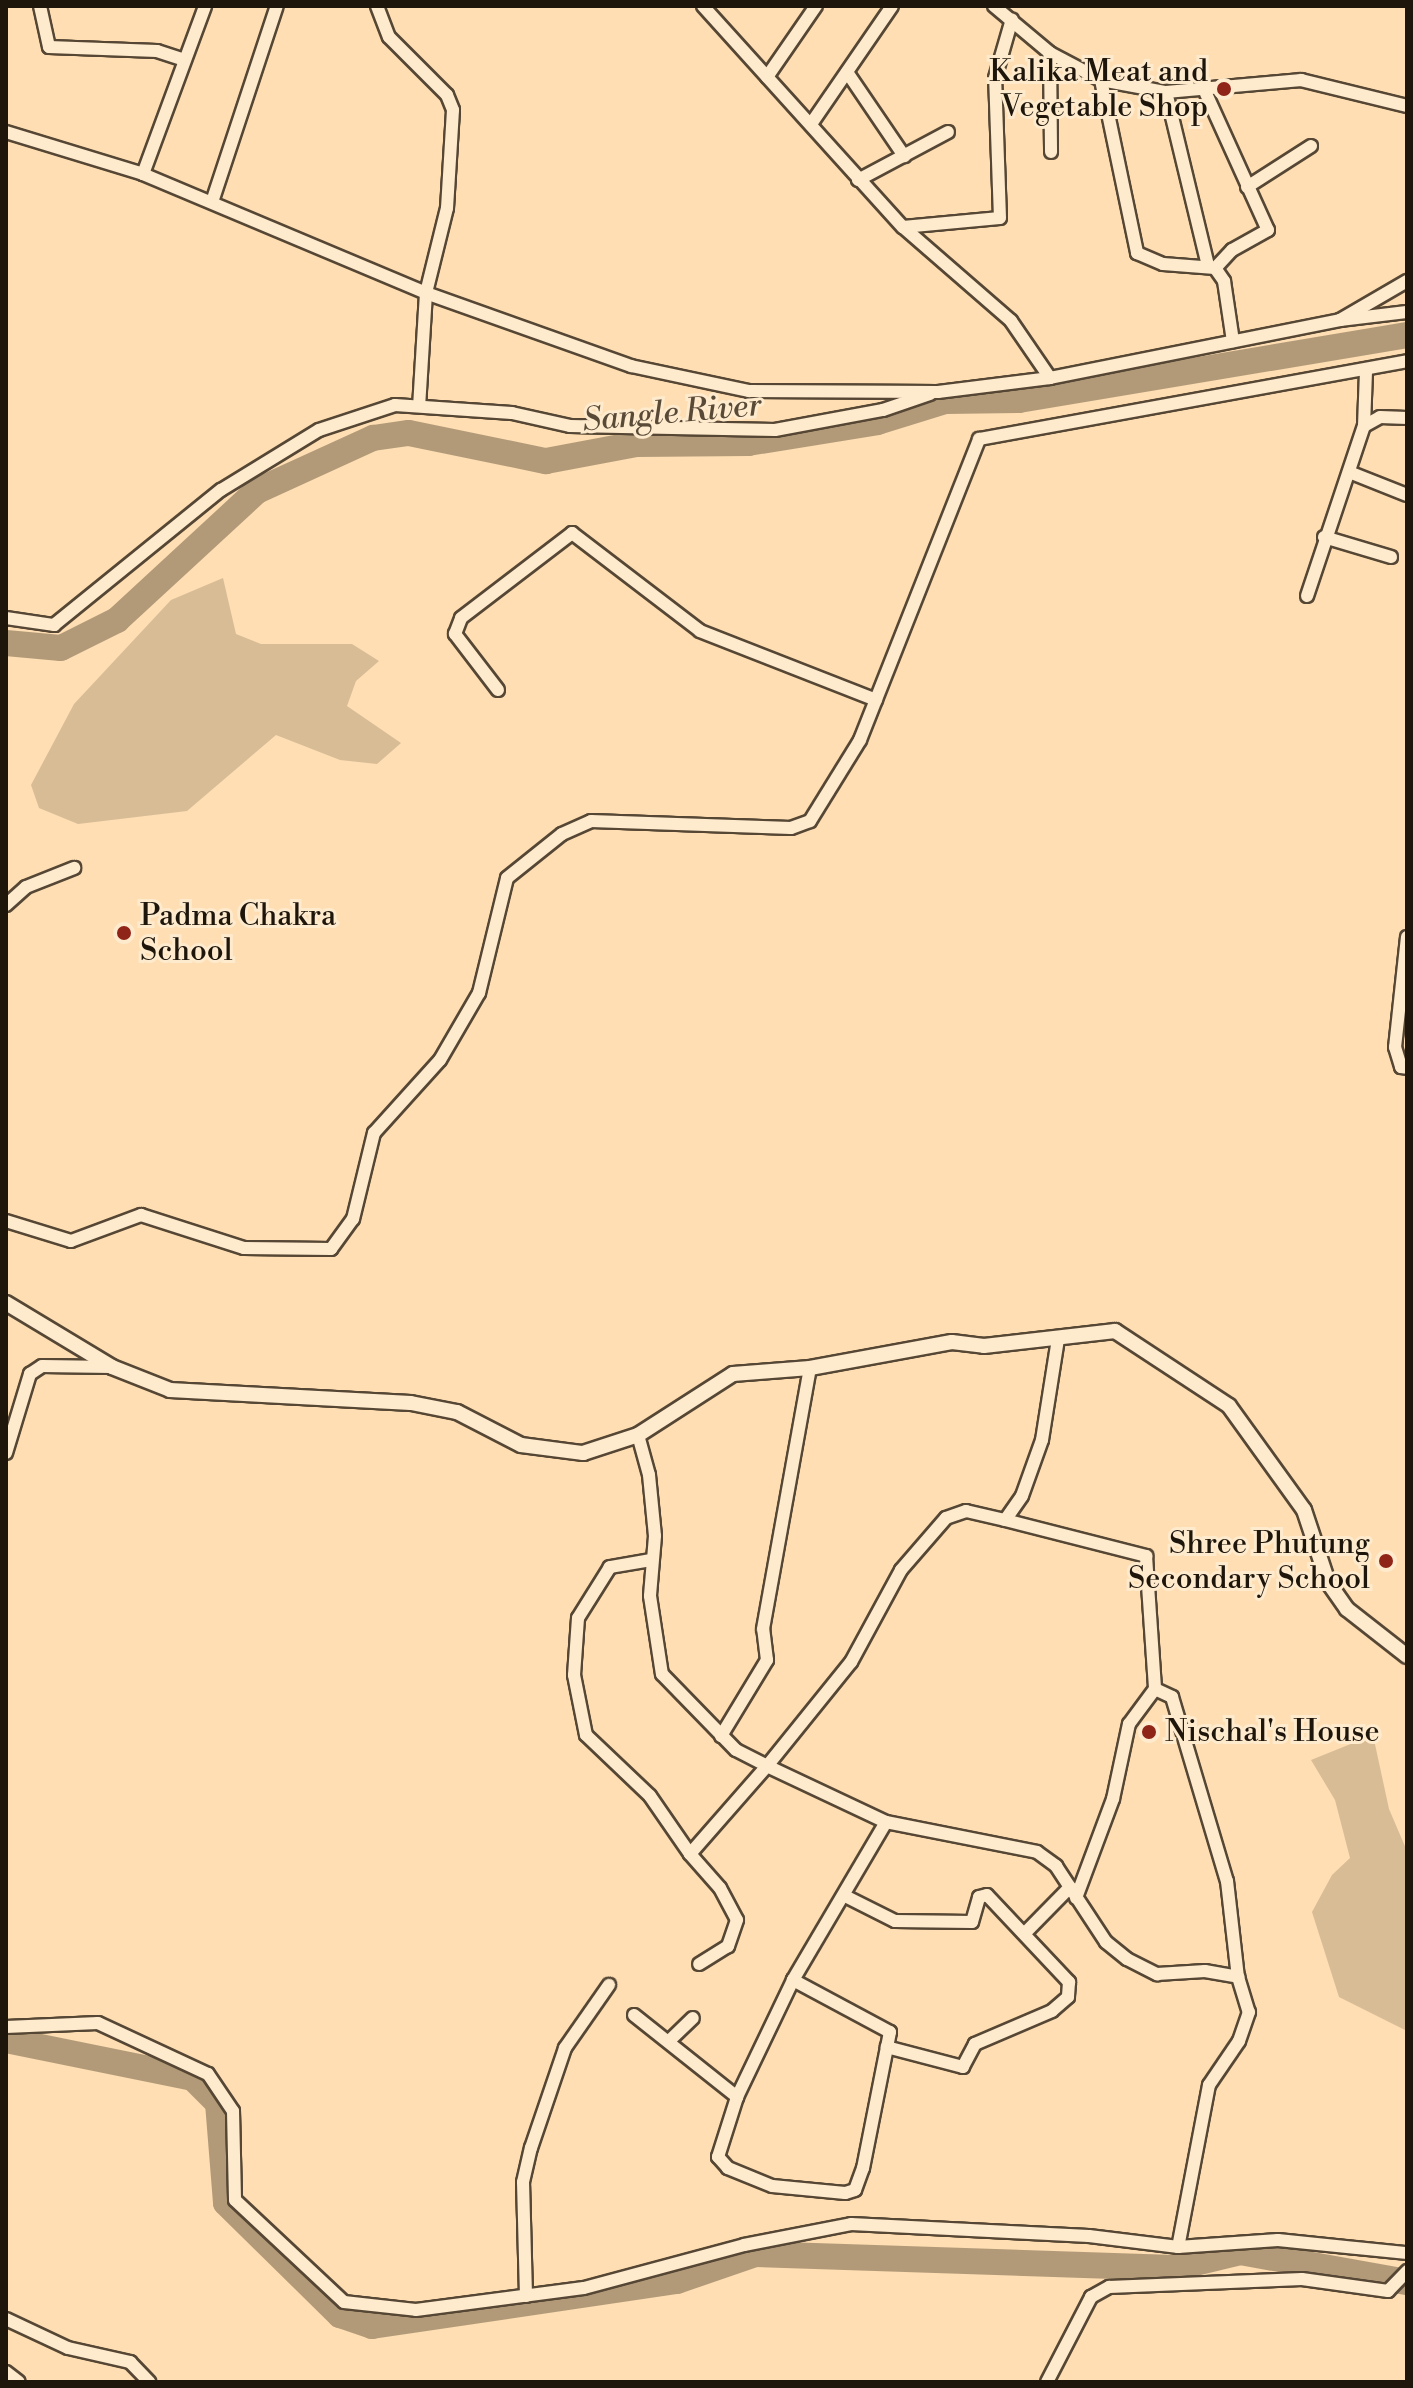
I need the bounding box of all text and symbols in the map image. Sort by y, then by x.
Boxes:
place label: Kalika Meat and Vegetable Shop [989,54,1208,124]
marker: Kalika Meat and Vegetable Shop [1215,80,1233,98]
water label: Sangle River [581,386,763,440]
place label: Padma Chakra School [140,898,336,968]
marker: Padma Chakra School [115,924,133,942]
place label: Shree Phutung Secondary School [1128,1526,1370,1596]
marker: Shree Phutung Secondary School [1377,1552,1395,1570]
place label: Nischal's House [1165,1714,1380,1750]
marker: Nischal's House [1140,1723,1158,1741]

